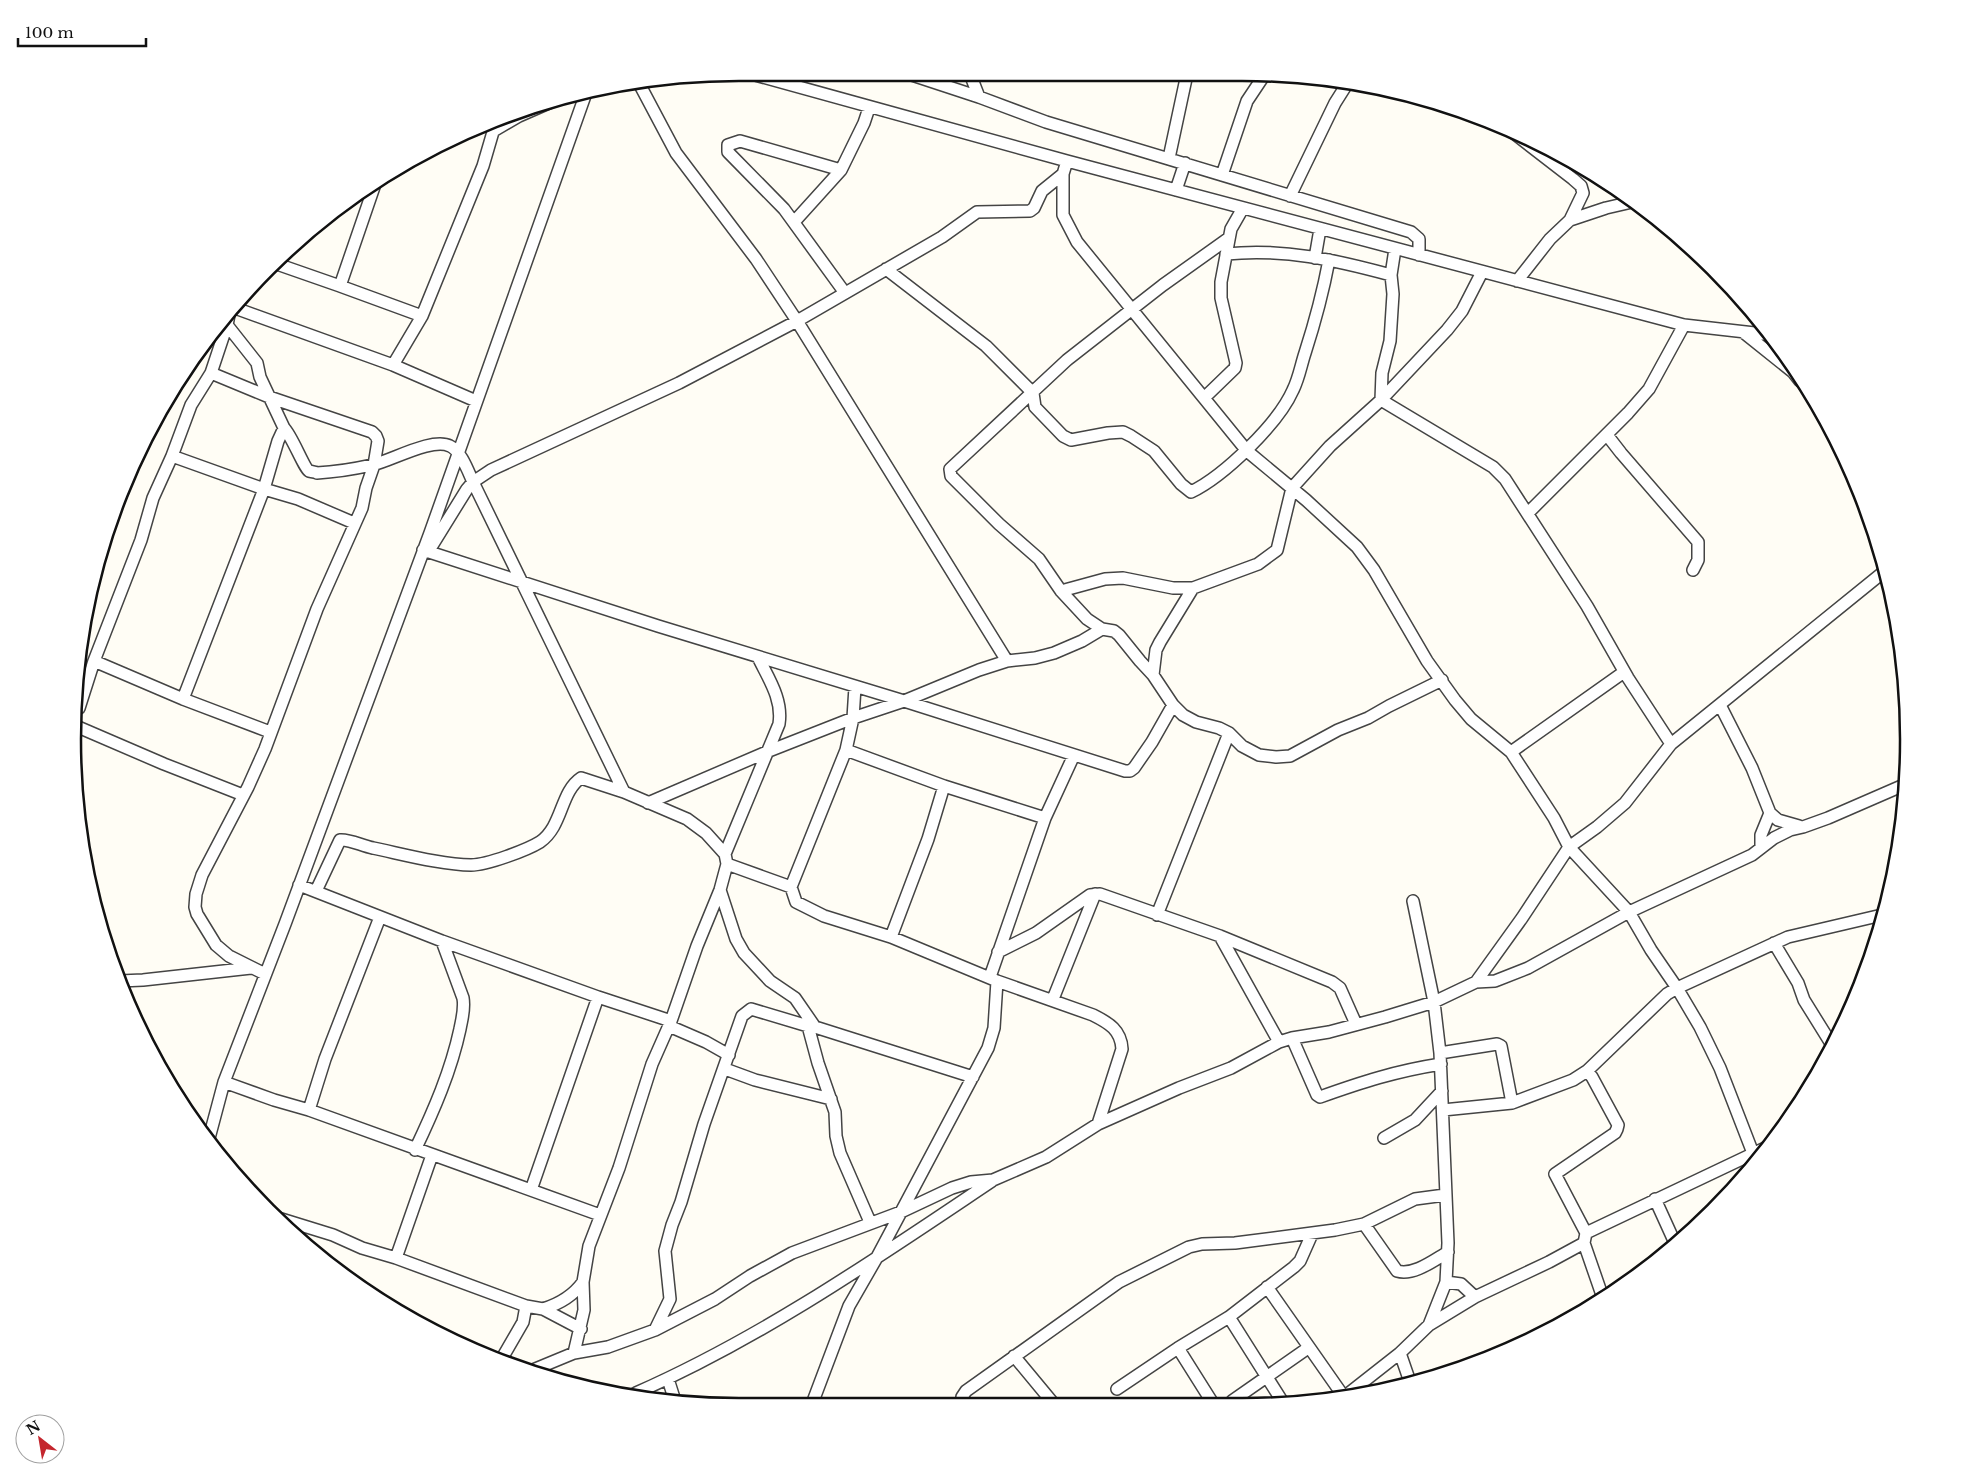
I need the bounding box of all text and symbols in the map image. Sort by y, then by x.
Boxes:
scale bar [18,15,145,47]
text: 100 m [25,23,74,42]
north arrow [15,1414,65,1464]
text: N [23,1417,44,1439]

